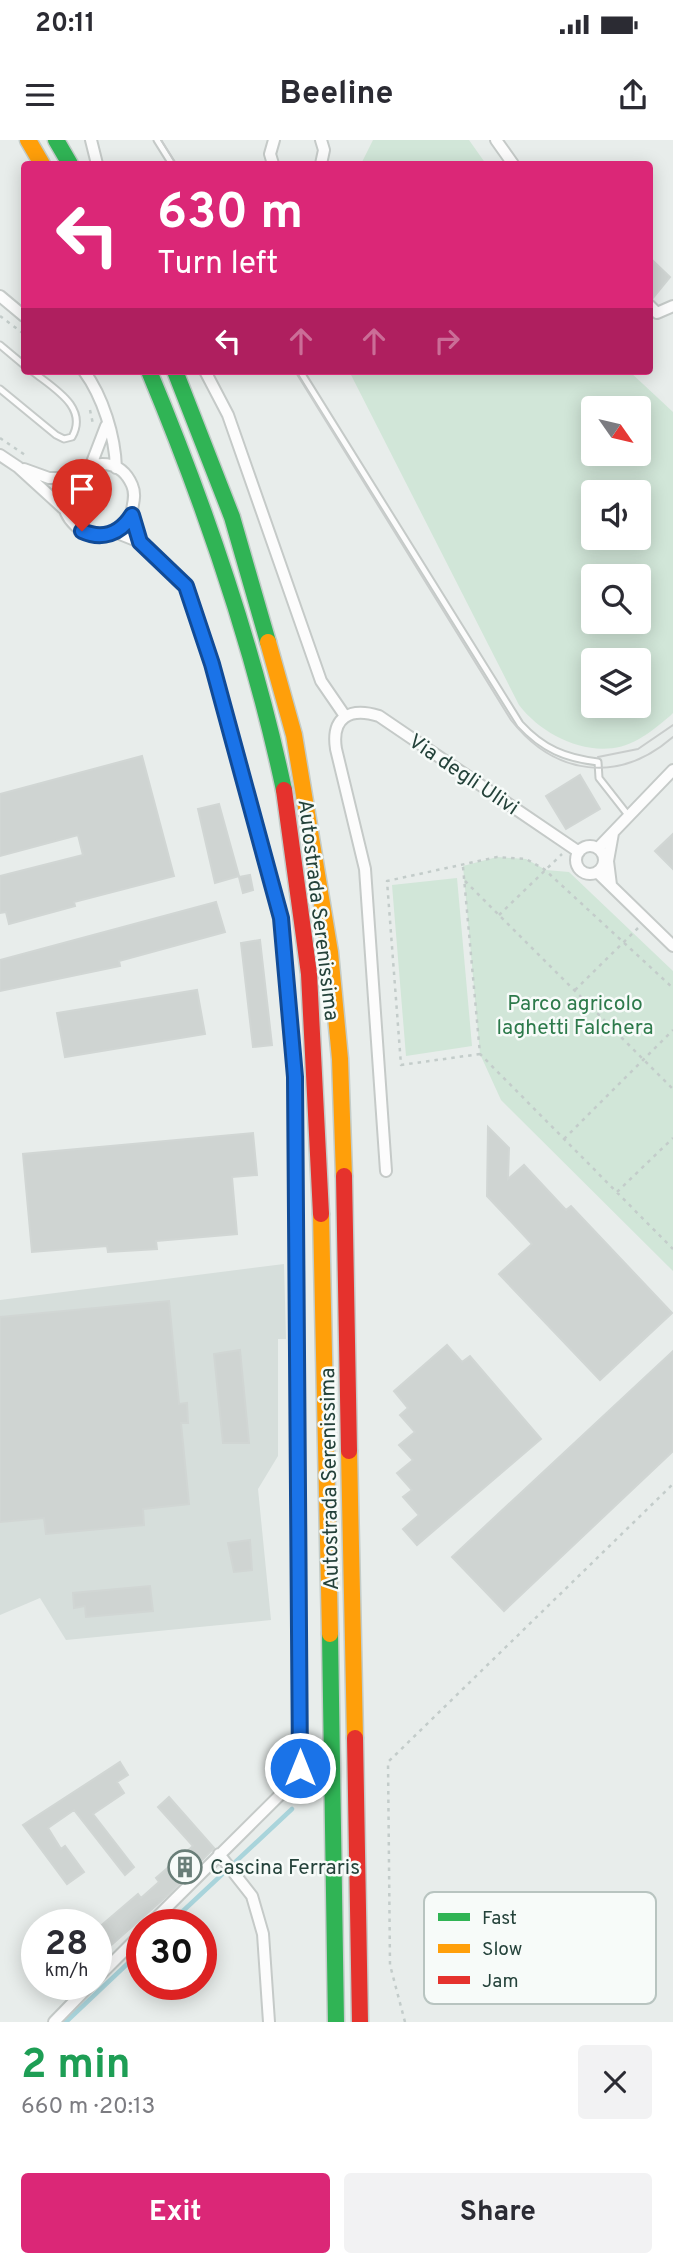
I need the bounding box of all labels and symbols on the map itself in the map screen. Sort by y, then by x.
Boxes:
north arrow [581,396,651,466]
pin [52,459,112,531]
street label: Via degli Ulivi [403,728,524,822]
street label: Autostrada Serenissima [291,798,344,1022]
park label: Parco agricolo laghetti Falchera [497,991,653,1042]
street label: Autostrada Serenissima [315,1367,346,1591]
position arrow [263,1731,337,1805]
building icon: Cascina Ferraris [166,1848,204,1886]
place label: Cascina Ferraris [210,1855,360,1882]
legend [424,1892,656,2004]
text: Fast [482,1907,517,1931]
speed limit sign: 30 [126,1909,217,2000]
text: Slow [482,1938,522,1962]
text: Jam [482,1970,519,1994]

